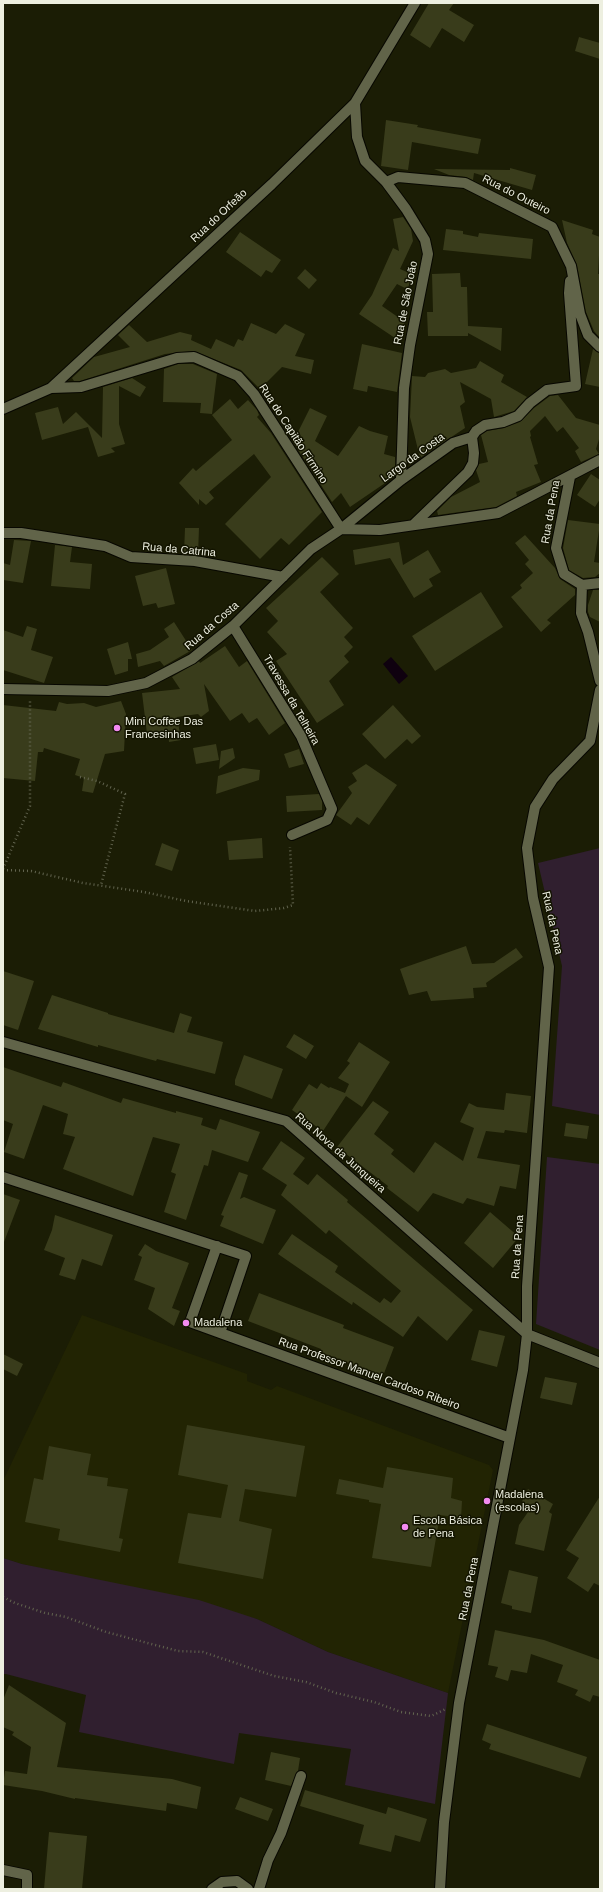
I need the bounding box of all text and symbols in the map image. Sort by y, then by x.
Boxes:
street label: Rua do Outeiro [480,172,552,218]
street label: Rua do Orfeão [188,187,250,245]
street label: Rua de São João [391,260,421,346]
street label: Rua do Capitão Firmino [256,382,330,486]
street label: Largo da Costa [379,431,447,485]
street label: Rua da Pena [539,479,563,545]
street label: Rua da Catrina [142,540,216,560]
street label: Rua da Costa [182,599,242,653]
street label: Travessa da Telheira [260,653,322,747]
place label: Mini Coffee Das Francesinhas [125,715,203,741]
marker: Mini Coffee Das Francesinhas [112,723,122,733]
street label: Rua da Pena [539,890,565,956]
street label: Rua Nova da Junqueira [292,1110,388,1196]
street label: Rua da Pena [509,1215,527,1279]
place label: Madalena [194,1316,242,1330]
marker: Madalena [181,1318,191,1328]
street label: Rua Professor Manuel Cardoso Ribeiro [277,1335,461,1413]
place label: Madalena (escolas) [495,1488,543,1514]
marker: Madalena (escolas) [482,1496,492,1506]
place label: Escola Básica de Pena [413,1514,482,1540]
marker: Escola Básica de Pena [400,1522,410,1532]
street label: Rua da Pena [456,1556,482,1622]

